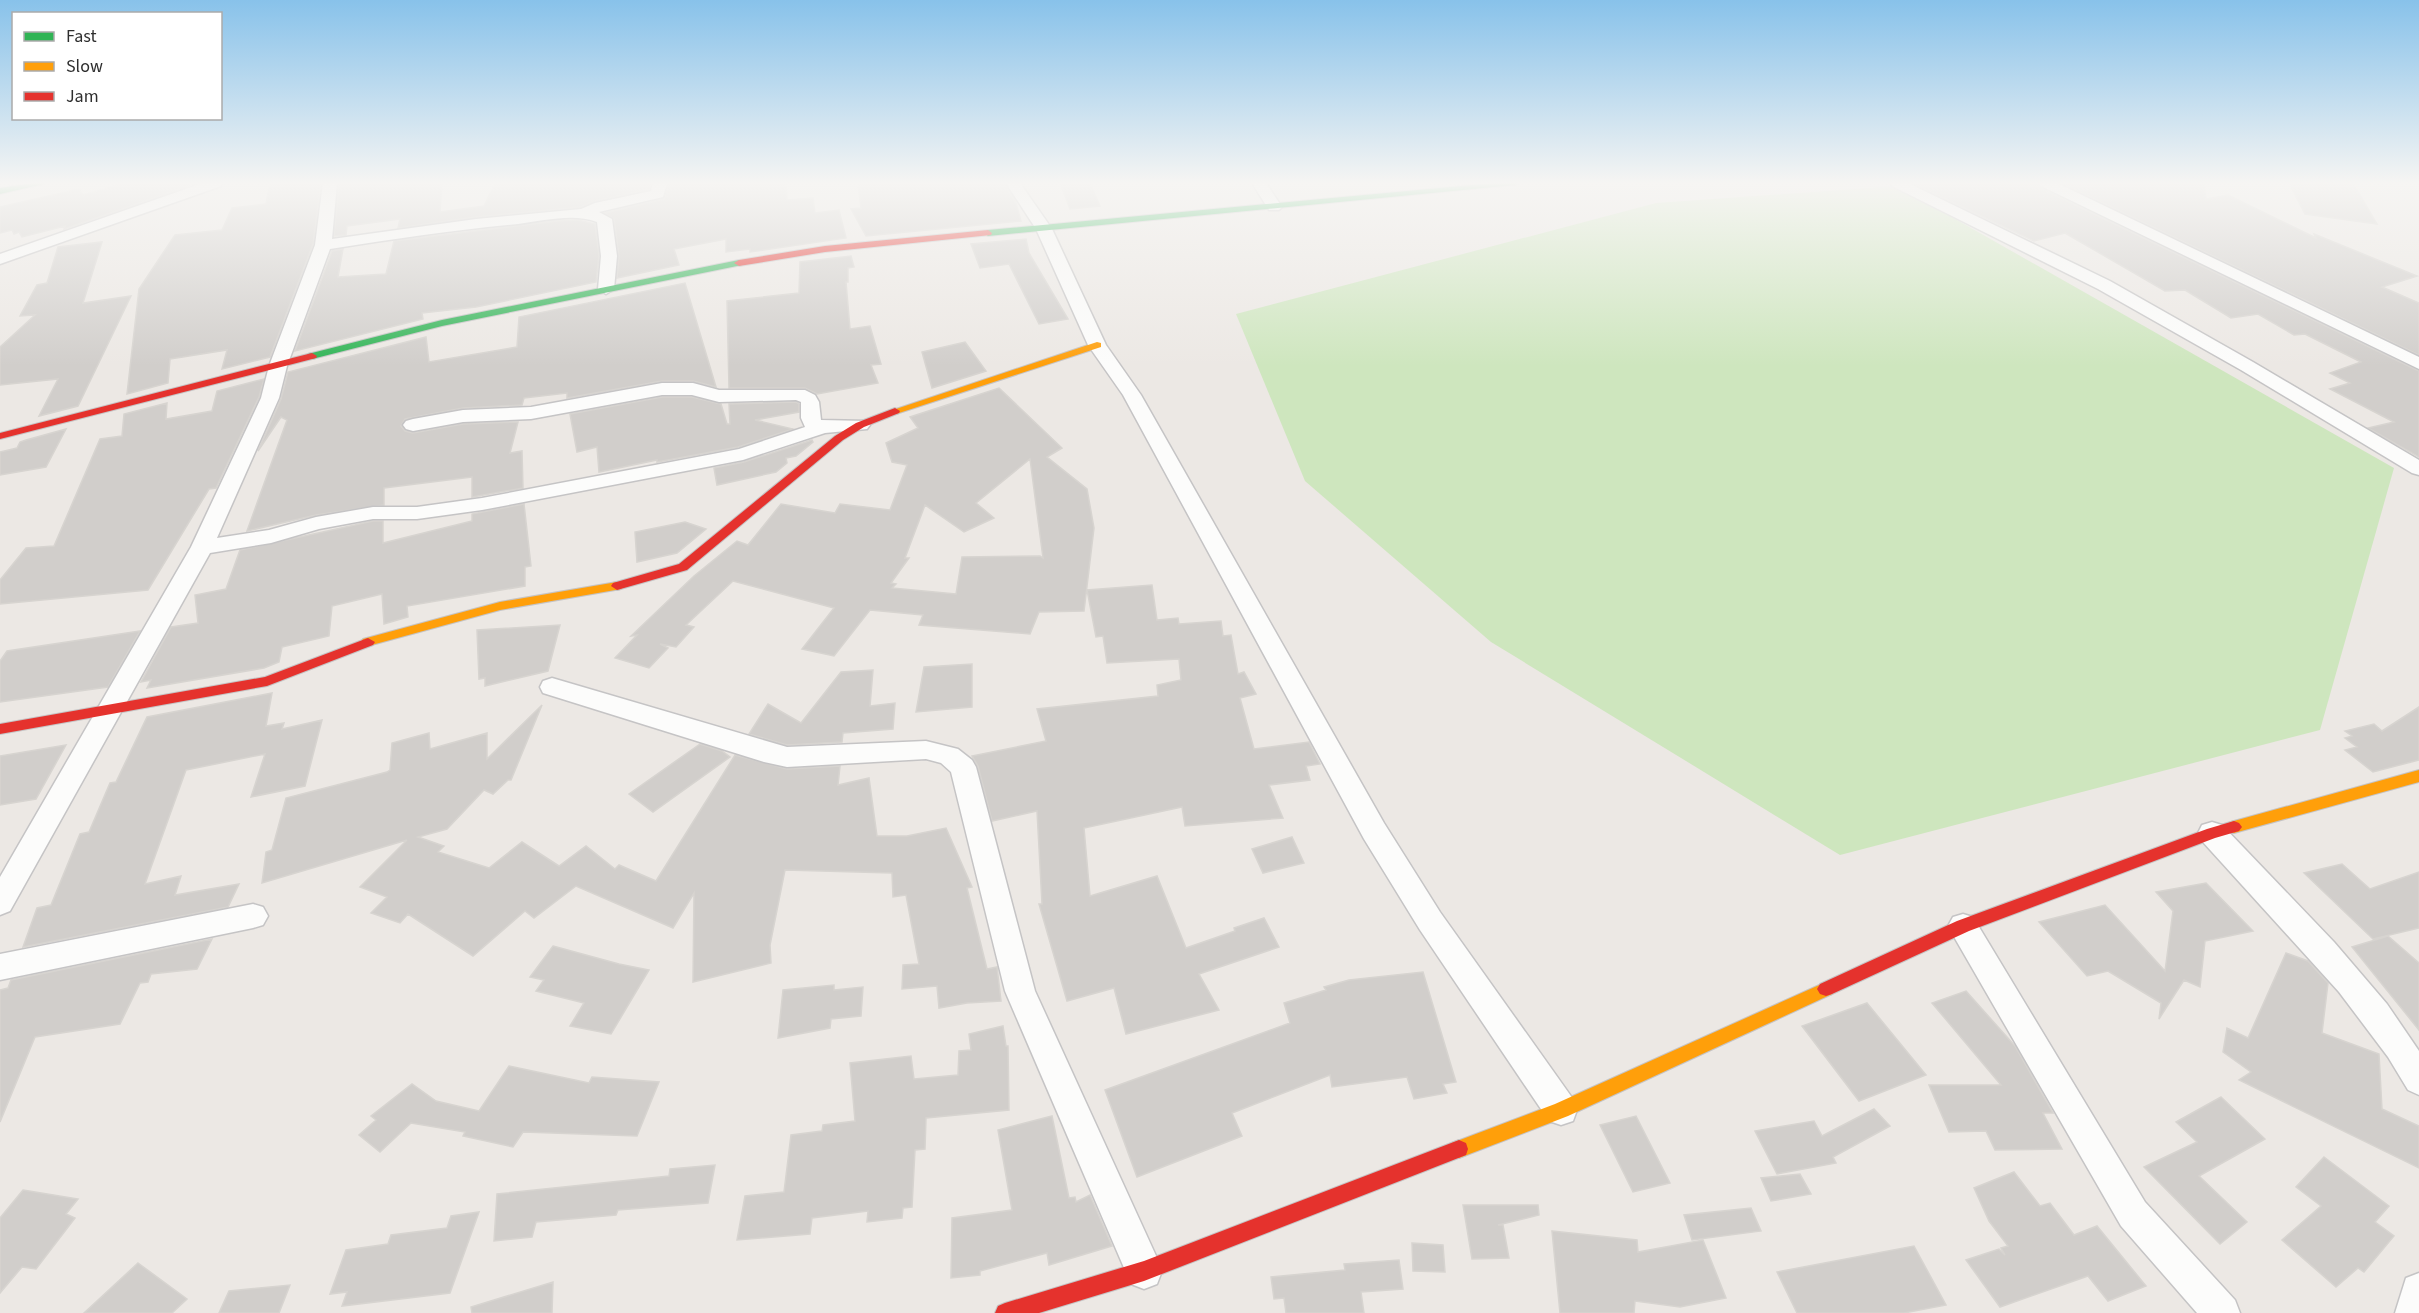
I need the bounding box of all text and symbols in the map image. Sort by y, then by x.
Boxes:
legend [12,12,222,120]
text: Fast [66,24,97,49]
text: Slow [66,54,103,79]
text: Jam [66,84,99,109]

